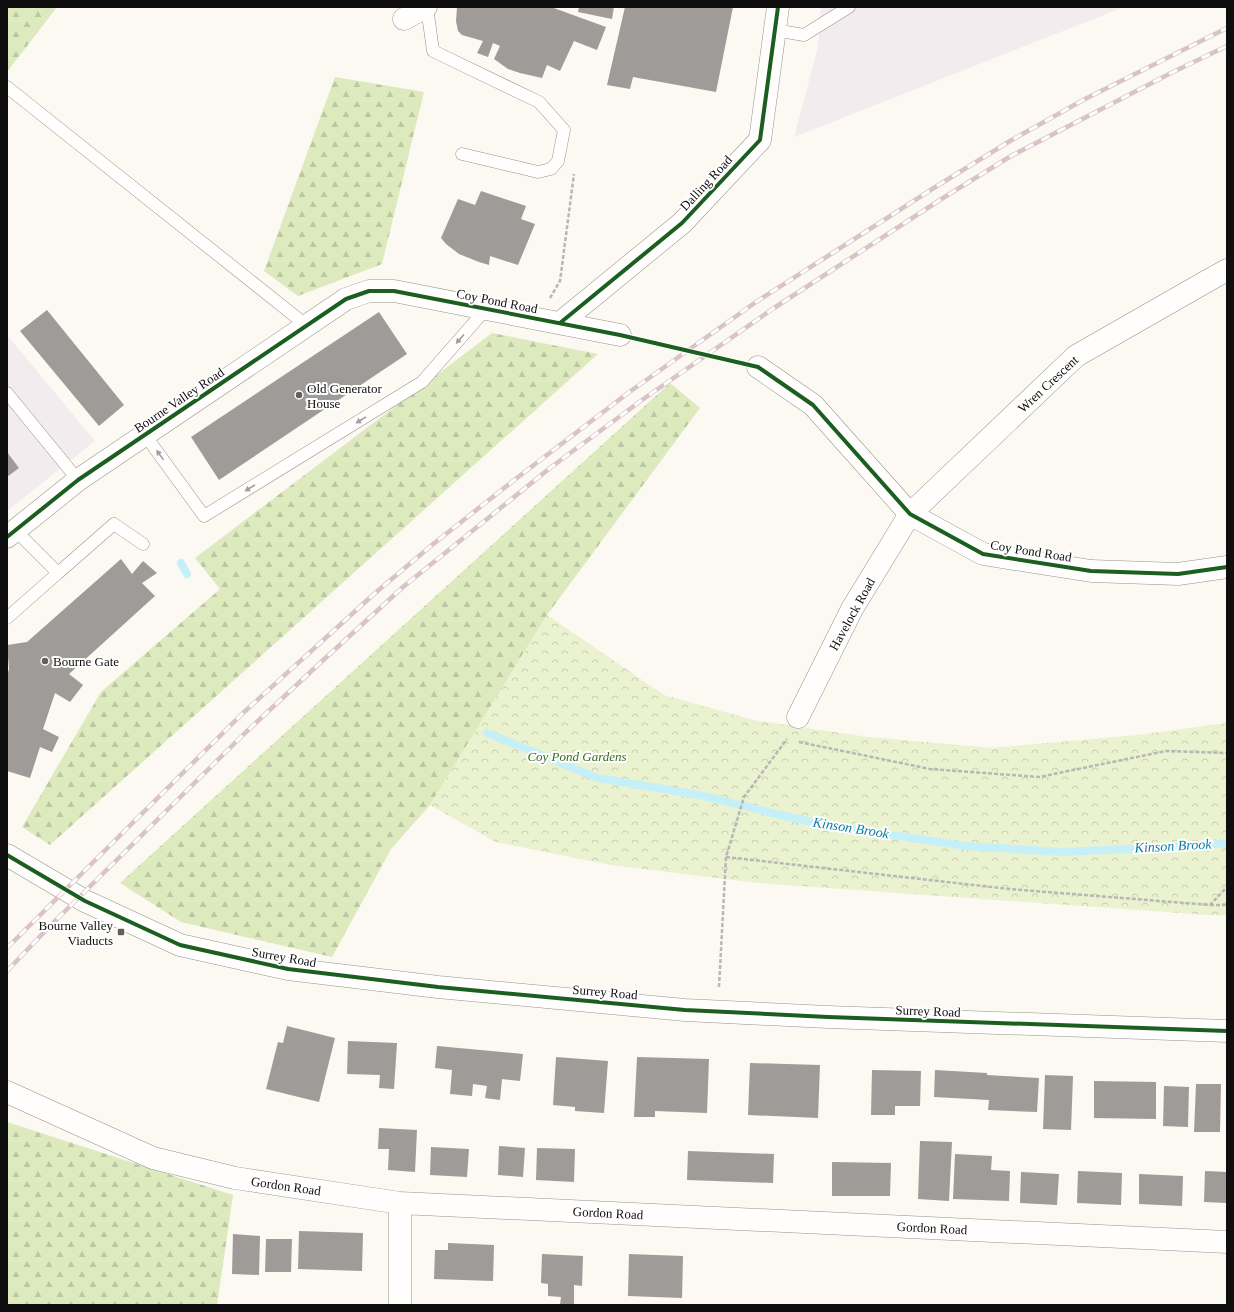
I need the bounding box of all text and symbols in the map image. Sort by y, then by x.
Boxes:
street label: Dalling Road [677,152,736,214]
street label: Coy Pond Road [455,286,539,316]
one-way arrow [456,334,465,344]
street label: Wren Crescent [1015,352,1082,416]
street label: Bourne Valley Road [131,364,227,436]
place label: Old Generator House [307,381,382,411]
marker: Old Generator House [294,390,304,400]
one-way arrow [355,417,367,424]
one-way arrow [156,449,164,460]
one-way arrow [244,485,256,492]
street label: Coy Pond Road [989,537,1073,565]
street label: Havelock Road [826,575,878,653]
place label: Bourne Gate [53,654,119,669]
marker: Bourne Gate [40,656,50,666]
park label: Coy Pond Gardens [527,749,627,764]
water label: Kinson Brook [811,814,891,842]
water label: Kinson Brook [1133,836,1213,856]
place label: Bourne Valley Viaducts [39,918,113,948]
marker: Bourne Valley Viaducts [116,927,126,937]
street label: Surrey Road [251,944,318,970]
street label: Surrey Road [572,982,639,1002]
street label: Surrey Road [895,1002,961,1020]
street label: Gordon Road [250,1174,322,1198]
street label: Gordon Road [572,1204,644,1222]
street label: Gordon Road [896,1219,968,1237]

